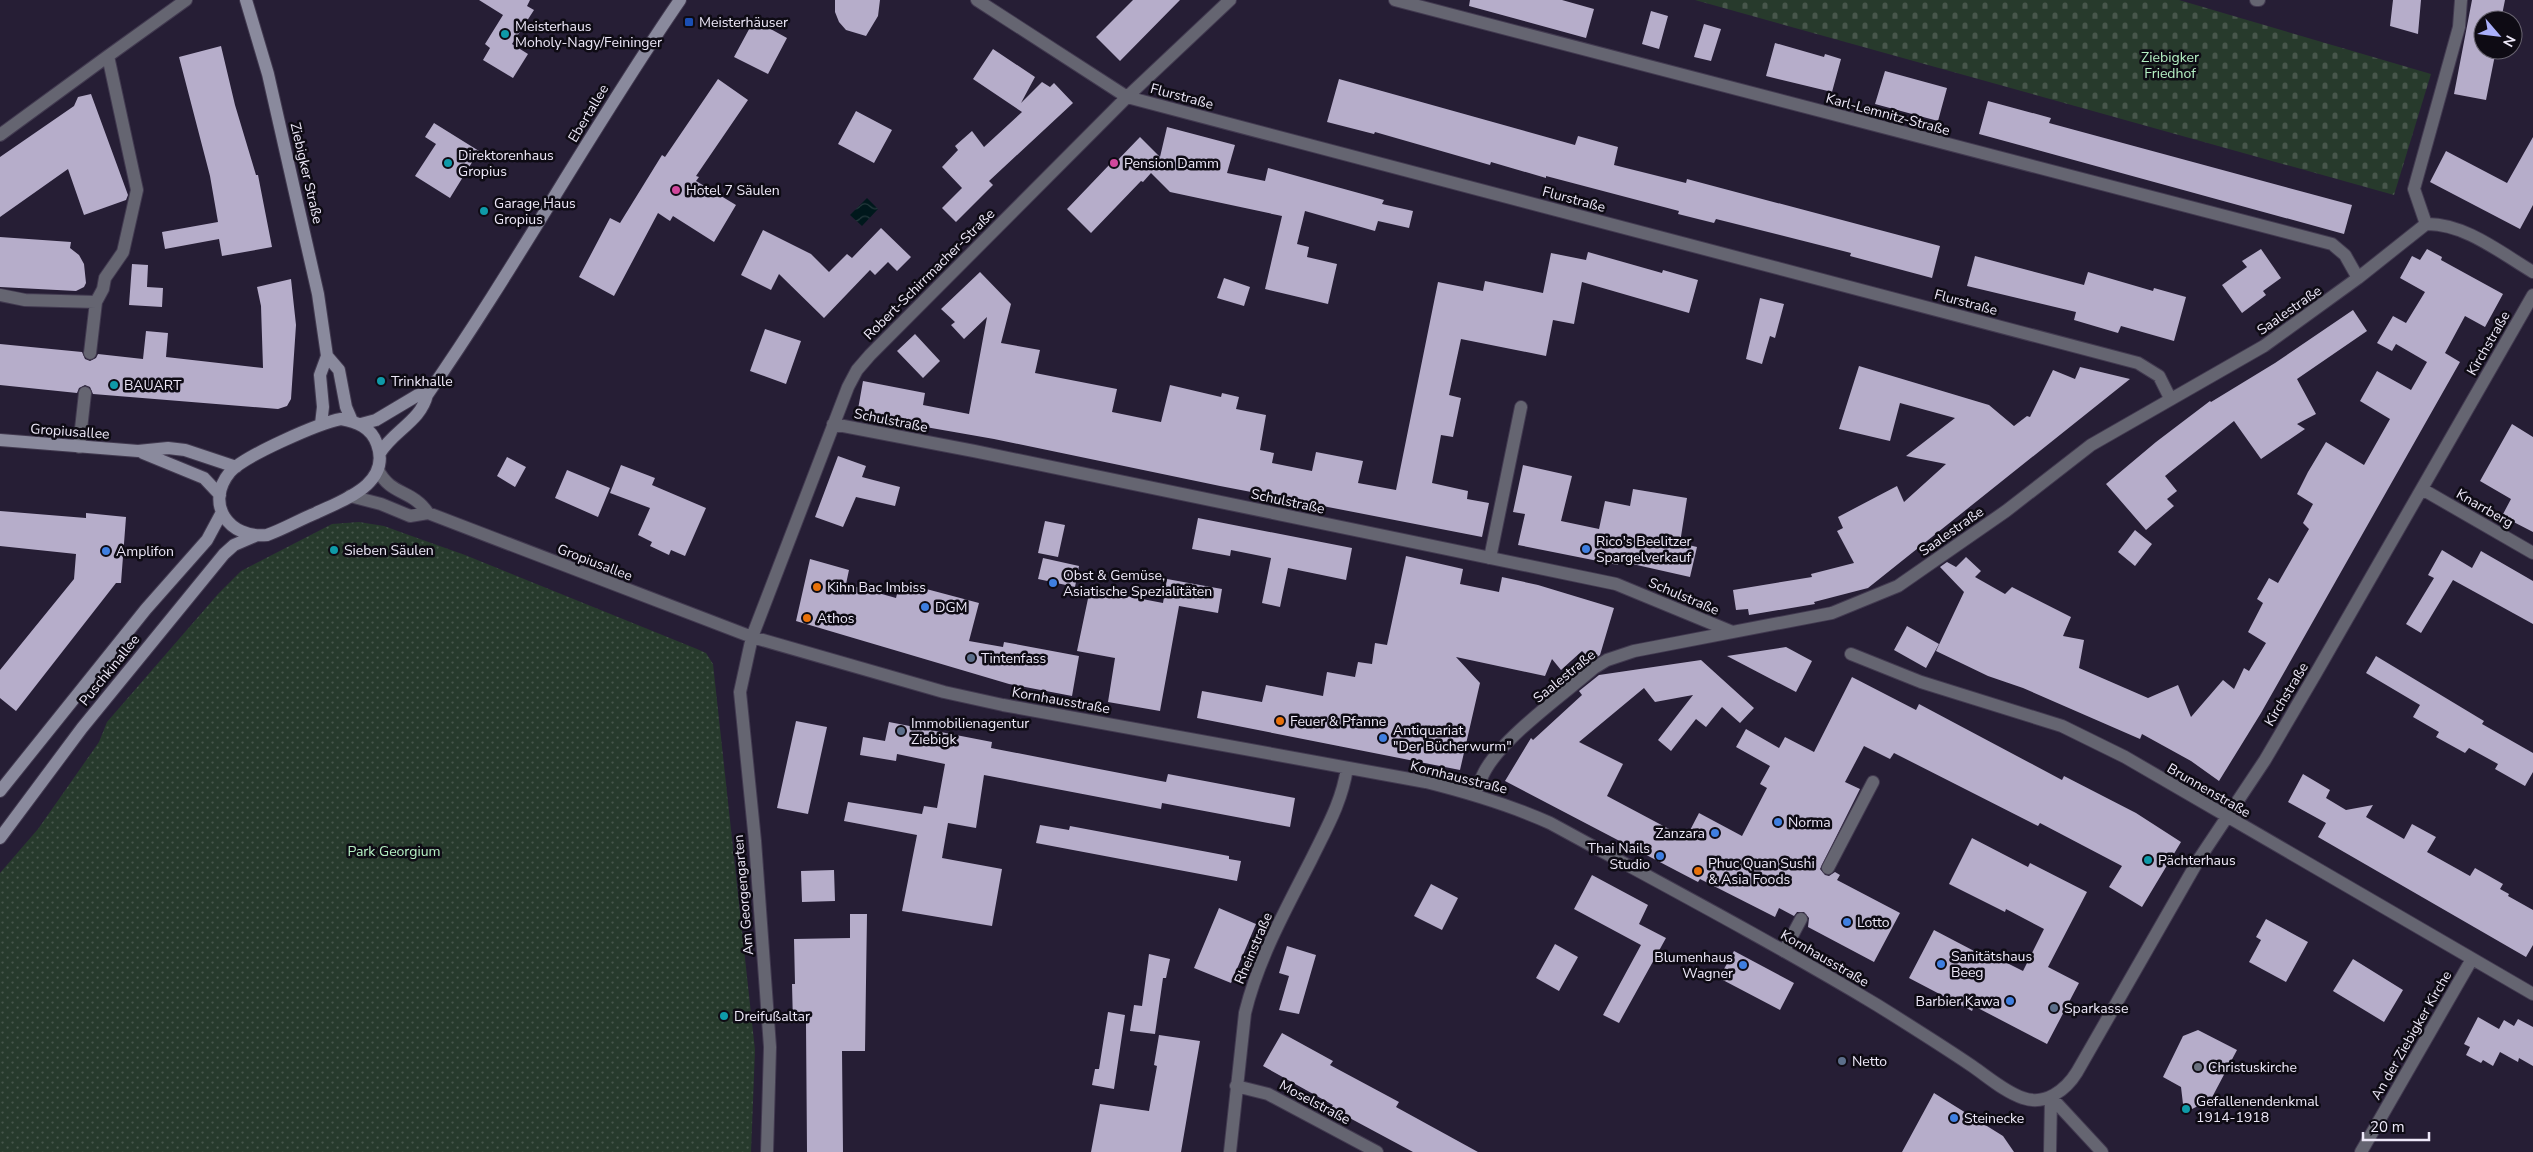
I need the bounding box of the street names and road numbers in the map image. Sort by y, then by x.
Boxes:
street label: Flurstraße [1148,79,1216,114]
street label: Ebertallee [564,81,613,146]
street label: Karl-Lemnitz-Straße [1824,89,1952,140]
street label: Ziebigker Straße [286,121,327,226]
street label: Flurstraße [1540,182,1608,217]
street label: Robert-Schirrmacher-Straße [860,205,999,344]
street label: Saalestraße [2253,281,2325,340]
street label: Flurstraße [1932,285,2000,320]
street label: Kirchstraße [2462,308,2514,379]
street label: Schulstraße [852,404,930,437]
street label: Gropiusallee [30,419,110,444]
street label: Schulstraße [1249,484,1327,519]
street label: Knarrberg [2453,484,2517,532]
street label: Saalestraße [1915,502,1987,561]
street label: Gropiusallee [554,539,635,586]
street label: Schulstraße [1646,573,1722,620]
street label: Puschkinallee [75,631,144,710]
street label: Saalestraße [1529,645,1599,707]
street label: Kirchstraße [2260,659,2313,730]
street label: Kornhausstraße [1010,683,1111,718]
street label: Kornhausstraße [1408,756,1509,799]
street label: Brunnenstraße [2163,759,2254,822]
street label: Am Georgengarten [729,834,758,956]
street label: Rheinstraße [1230,910,1277,987]
street label: Kornhausstraße [1777,925,1872,991]
street label: An der Ziebigker Kirche [2367,967,2456,1103]
street label: Moselstraße [1276,1076,1354,1129]

